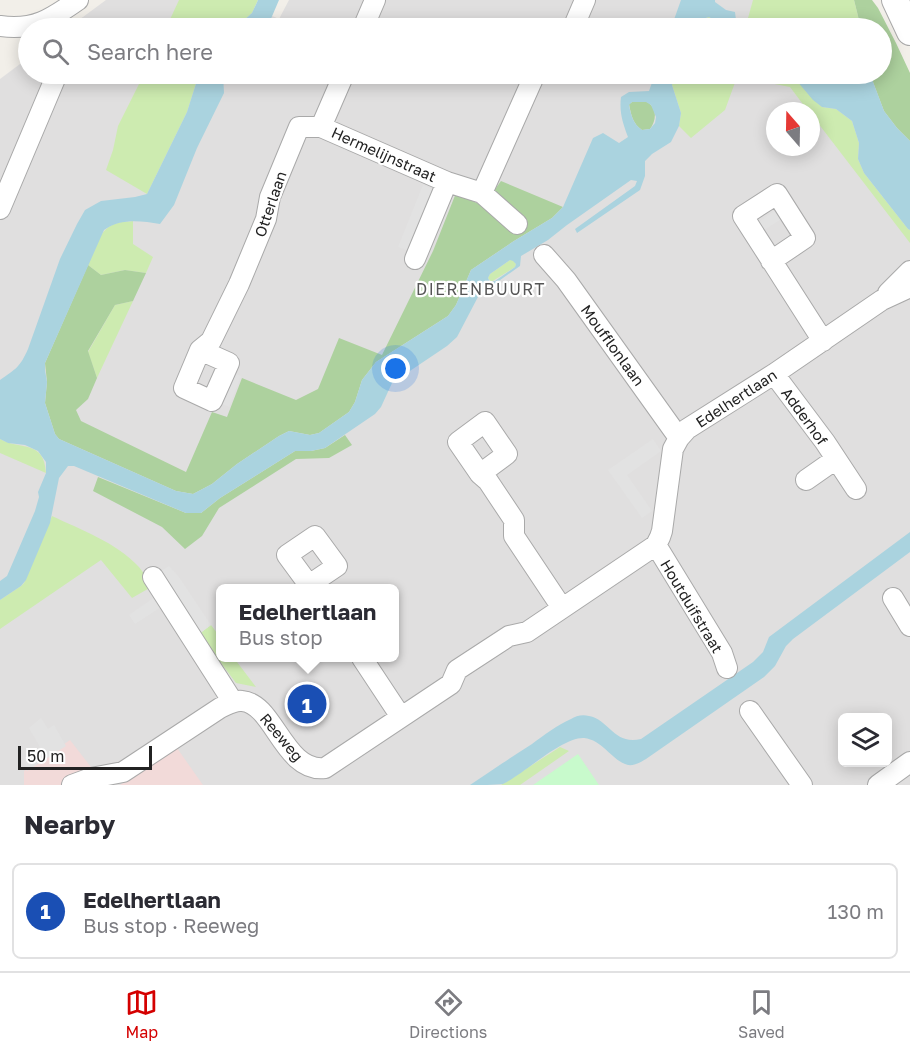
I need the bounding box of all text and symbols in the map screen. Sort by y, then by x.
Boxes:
search box [18,18,892,84]
icon: search [39,35,72,68]
text: Search here [87,38,213,65]
north arrow [766,102,820,156]
street label: Hermelijnstraat [329,123,439,185]
street label: Otterlaan [250,169,290,239]
district label: DIERENBUURT [416,279,546,299]
street label: Moufflonlaan [578,301,648,389]
your location [381,354,410,383]
street label: Edelhertlaan [692,365,780,431]
street label: Adderhof [778,384,832,449]
street label: Houtduifstraat [657,556,727,656]
popup [216,584,399,662]
text: Edelhertlaan [239,598,376,625]
text: Bus stop [239,625,323,649]
pin: 1 [288,682,326,726]
street label: Reeweg [257,709,307,765]
map controls [838,713,892,767]
button: layers [838,713,892,767]
scale bar [18,743,152,770]
text: 50 m [27,746,64,766]
text: Nearby [24,809,115,840]
text: Edelhertlaan [83,886,221,913]
text: 1 [40,899,51,923]
text: 130 m [828,899,884,923]
text: Bus stop · Reeweg [83,913,259,937]
tab: Map [125,986,158,1042]
tab: Directions [409,986,487,1042]
tab: Saved [738,986,785,1042]

